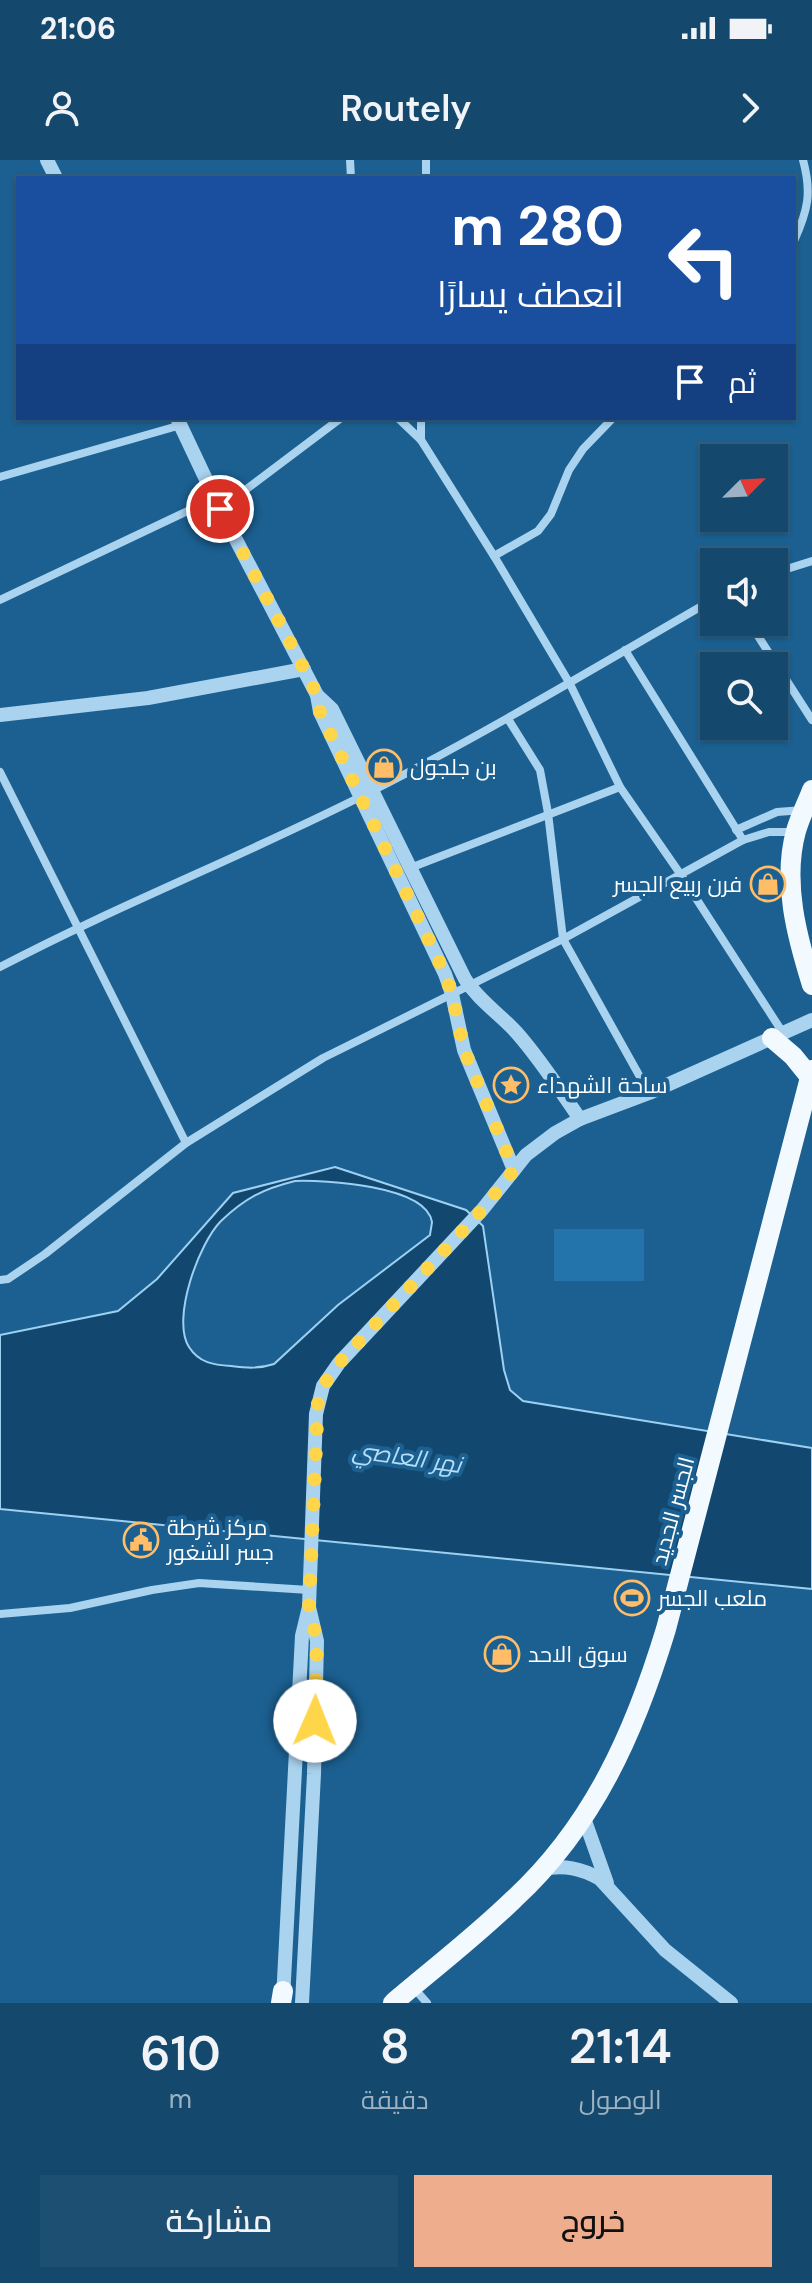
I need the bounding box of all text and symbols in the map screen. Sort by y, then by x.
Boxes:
text: 21:06 [40,9,116,48]
text: Routely [340,85,472,132]
icon: person [40,86,84,130]
icon: forward [728,86,772,130]
text: 280 m [451,189,624,262]
icon: left [652,208,756,312]
text: انعطف يسارًا [437,271,624,318]
icon: arrive [668,360,712,404]
text: ثم [728,363,756,402]
north arrow [700,444,788,532]
map controls [700,444,788,740]
pin [186,475,254,543]
icon: arrive [198,487,242,531]
button: sound [700,548,788,636]
button: search [700,652,788,740]
shop icon: بن جلجول [365,748,403,786]
place label: بن جلجول [410,753,497,782]
shop icon: فرن ربيع الجسر [749,865,787,903]
place label: فرن ربيع الجسر [611,870,742,899]
place icon: ساحة الشهداء [492,1066,530,1104]
place label: ساحة الشهداء [537,1071,668,1100]
water label: نهر العاصي [350,1434,466,1483]
street label: الجسر الجديد [645,1454,701,1568]
place label: مركز شرطة جسر الشغور [165,1513,274,1567]
public building icon: مركز شرطة جسر الشغور [122,1521,160,1559]
sports icon: ملعب الجسر [613,1579,651,1617]
place label: ملعب الجسر [656,1584,767,1613]
shop icon: سوق الاحد [483,1635,521,1673]
place label: سوق الاحد [528,1640,628,1669]
position arrow [273,1679,357,1763]
text: 8 [380,2015,410,2078]
text: 21:14 [569,2015,672,2078]
text: 610 [140,2022,221,2085]
text: m [169,2082,192,2116]
text: دقيقة [361,2083,429,2117]
text: الوصول [579,2083,662,2117]
button: مشاركة [40,2175,398,2267]
button: خروج [414,2175,772,2267]

